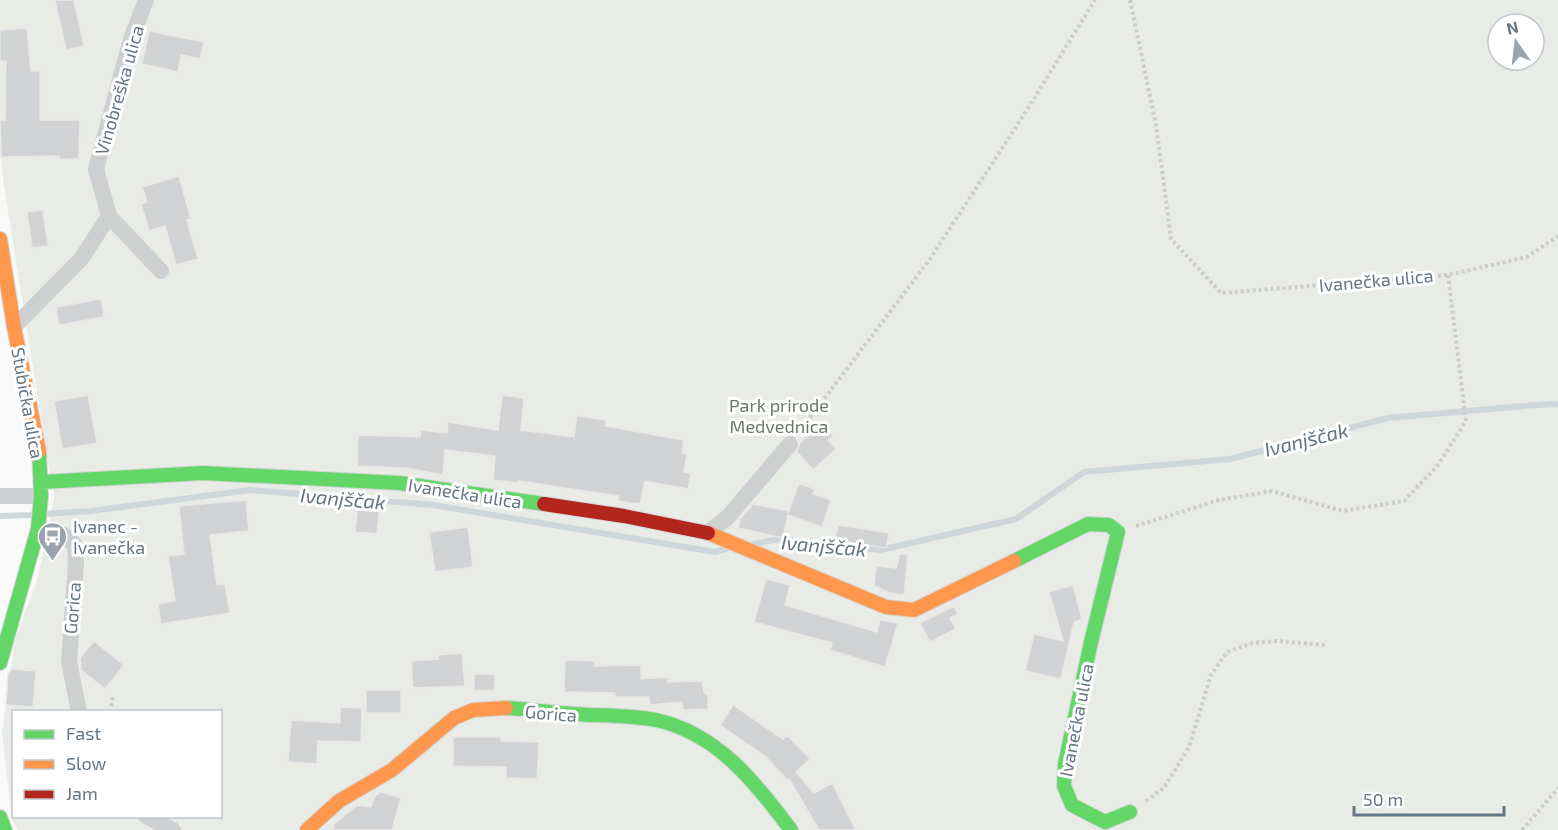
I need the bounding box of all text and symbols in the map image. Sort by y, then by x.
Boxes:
north arrow [1486,12,1546,72]
text: N [1504,16,1520,38]
street label: Vinobreška ulica [90,23,148,157]
street label: Ivanečka ulica [1318,264,1434,296]
street label: Stubička ulica [7,346,49,460]
park label: Park prirode Medvednica [729,394,829,437]
water label: Ivanjščak [1262,417,1350,461]
street label: Ivanečka ulica [407,473,523,513]
water label: Ivanjščak [299,482,387,514]
place label: Ivanec - Ivanečka [73,515,145,558]
bus stop icon: Ivanec - Ivanečka [36,520,68,562]
water label: Ivanjščak [780,529,868,561]
street label: Gorica [59,581,85,635]
street label: Ivanečka ulica [1054,662,1098,778]
street label: Gorica [524,700,578,726]
legend [12,710,222,818]
text: Fast [66,722,101,744]
text: Slow [66,752,107,774]
scale bar [1354,779,1504,817]
text: Jam [66,782,98,804]
text: 50 m [1363,788,1403,810]

